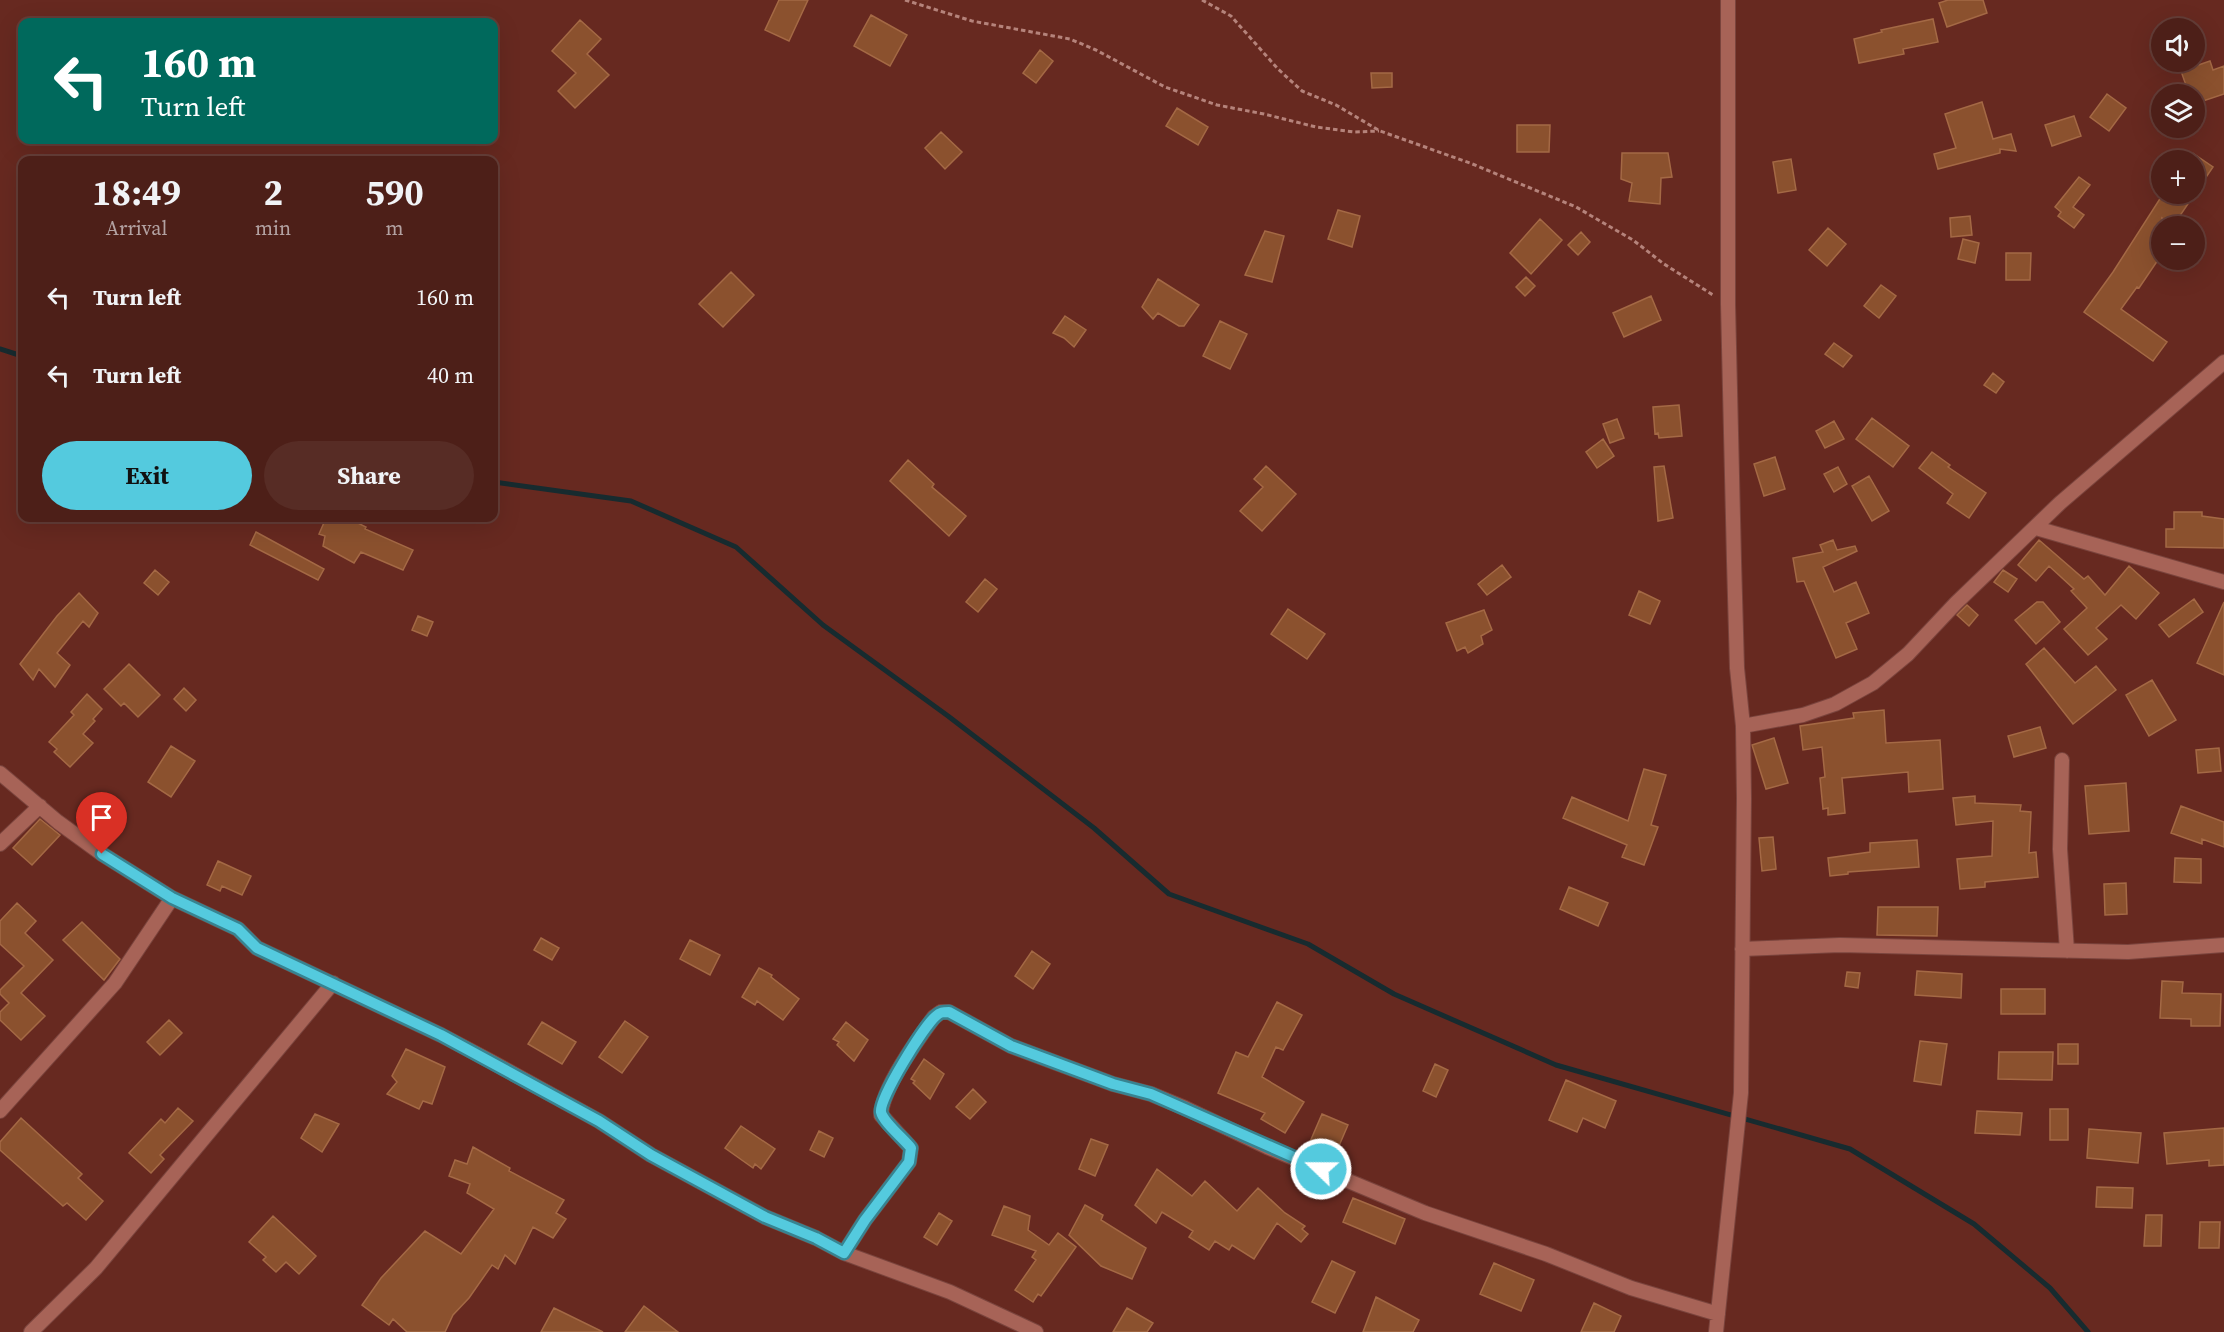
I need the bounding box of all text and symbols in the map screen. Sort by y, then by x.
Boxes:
map controls [2151,18,2205,270]
button: sound [2151,18,2205,72]
text: 160 m [141,33,256,91]
icon: left [42,42,120,120]
button: layers [2151,84,2205,138]
text: Turn left [141,88,245,125]
button: + [2151,150,2205,204]
text: 18:49 [92,168,181,217]
text: 2 [263,168,283,217]
text: 590 [365,168,424,217]
text: Arrival [106,214,167,242]
text: min [255,214,291,242]
text: m [386,214,404,242]
button: − [2151,216,2205,270]
icon: left [42,281,75,314]
text: Turn left [93,282,181,312]
text: 160 m [416,282,474,312]
icon: left [42,359,75,392]
text: Turn left [93,360,181,390]
text: 40 m [427,360,474,390]
button: Exit [42,441,252,510]
button: Share [264,441,474,510]
pin [76,792,127,854]
icon: arrive [85,801,118,834]
position arrow [1289,1137,1353,1201]

